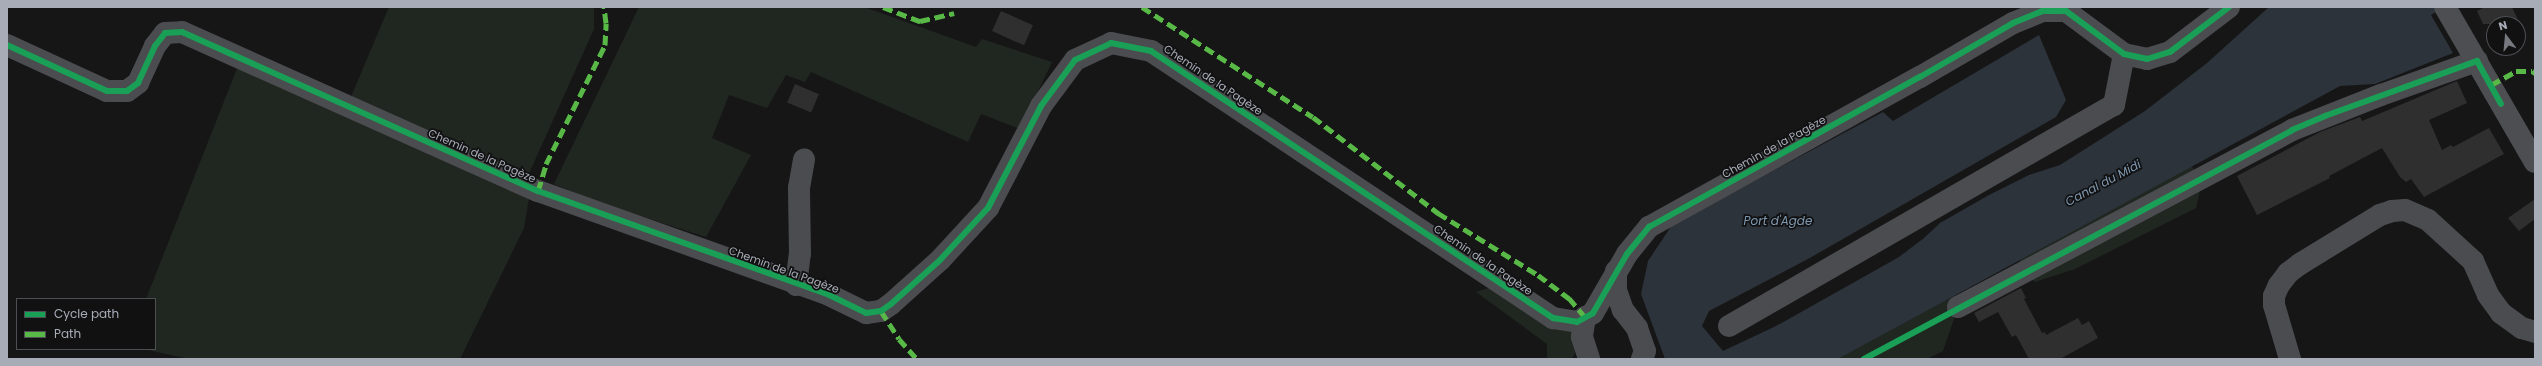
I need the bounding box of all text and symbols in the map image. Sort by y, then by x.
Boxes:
north arrow [2486,16,2526,56]
text: N [2497,17,2509,34]
street label: Chemin de la Pagèze [1161,42,1265,118]
street label: Chemin de la Pagèze [1720,113,1828,181]
street label: Chemin de la Pagèze [426,126,538,186]
water label: Canal du Midi [2063,157,2143,209]
water label: Port d'Agde [1744,214,1812,228]
street label: Chemin de la Pagèze [1431,222,1535,298]
street label: Chemin de la Pagèze [727,244,841,296]
legend [16,298,156,350]
text: Cycle path [54,305,119,322]
text: Path [54,325,81,342]

